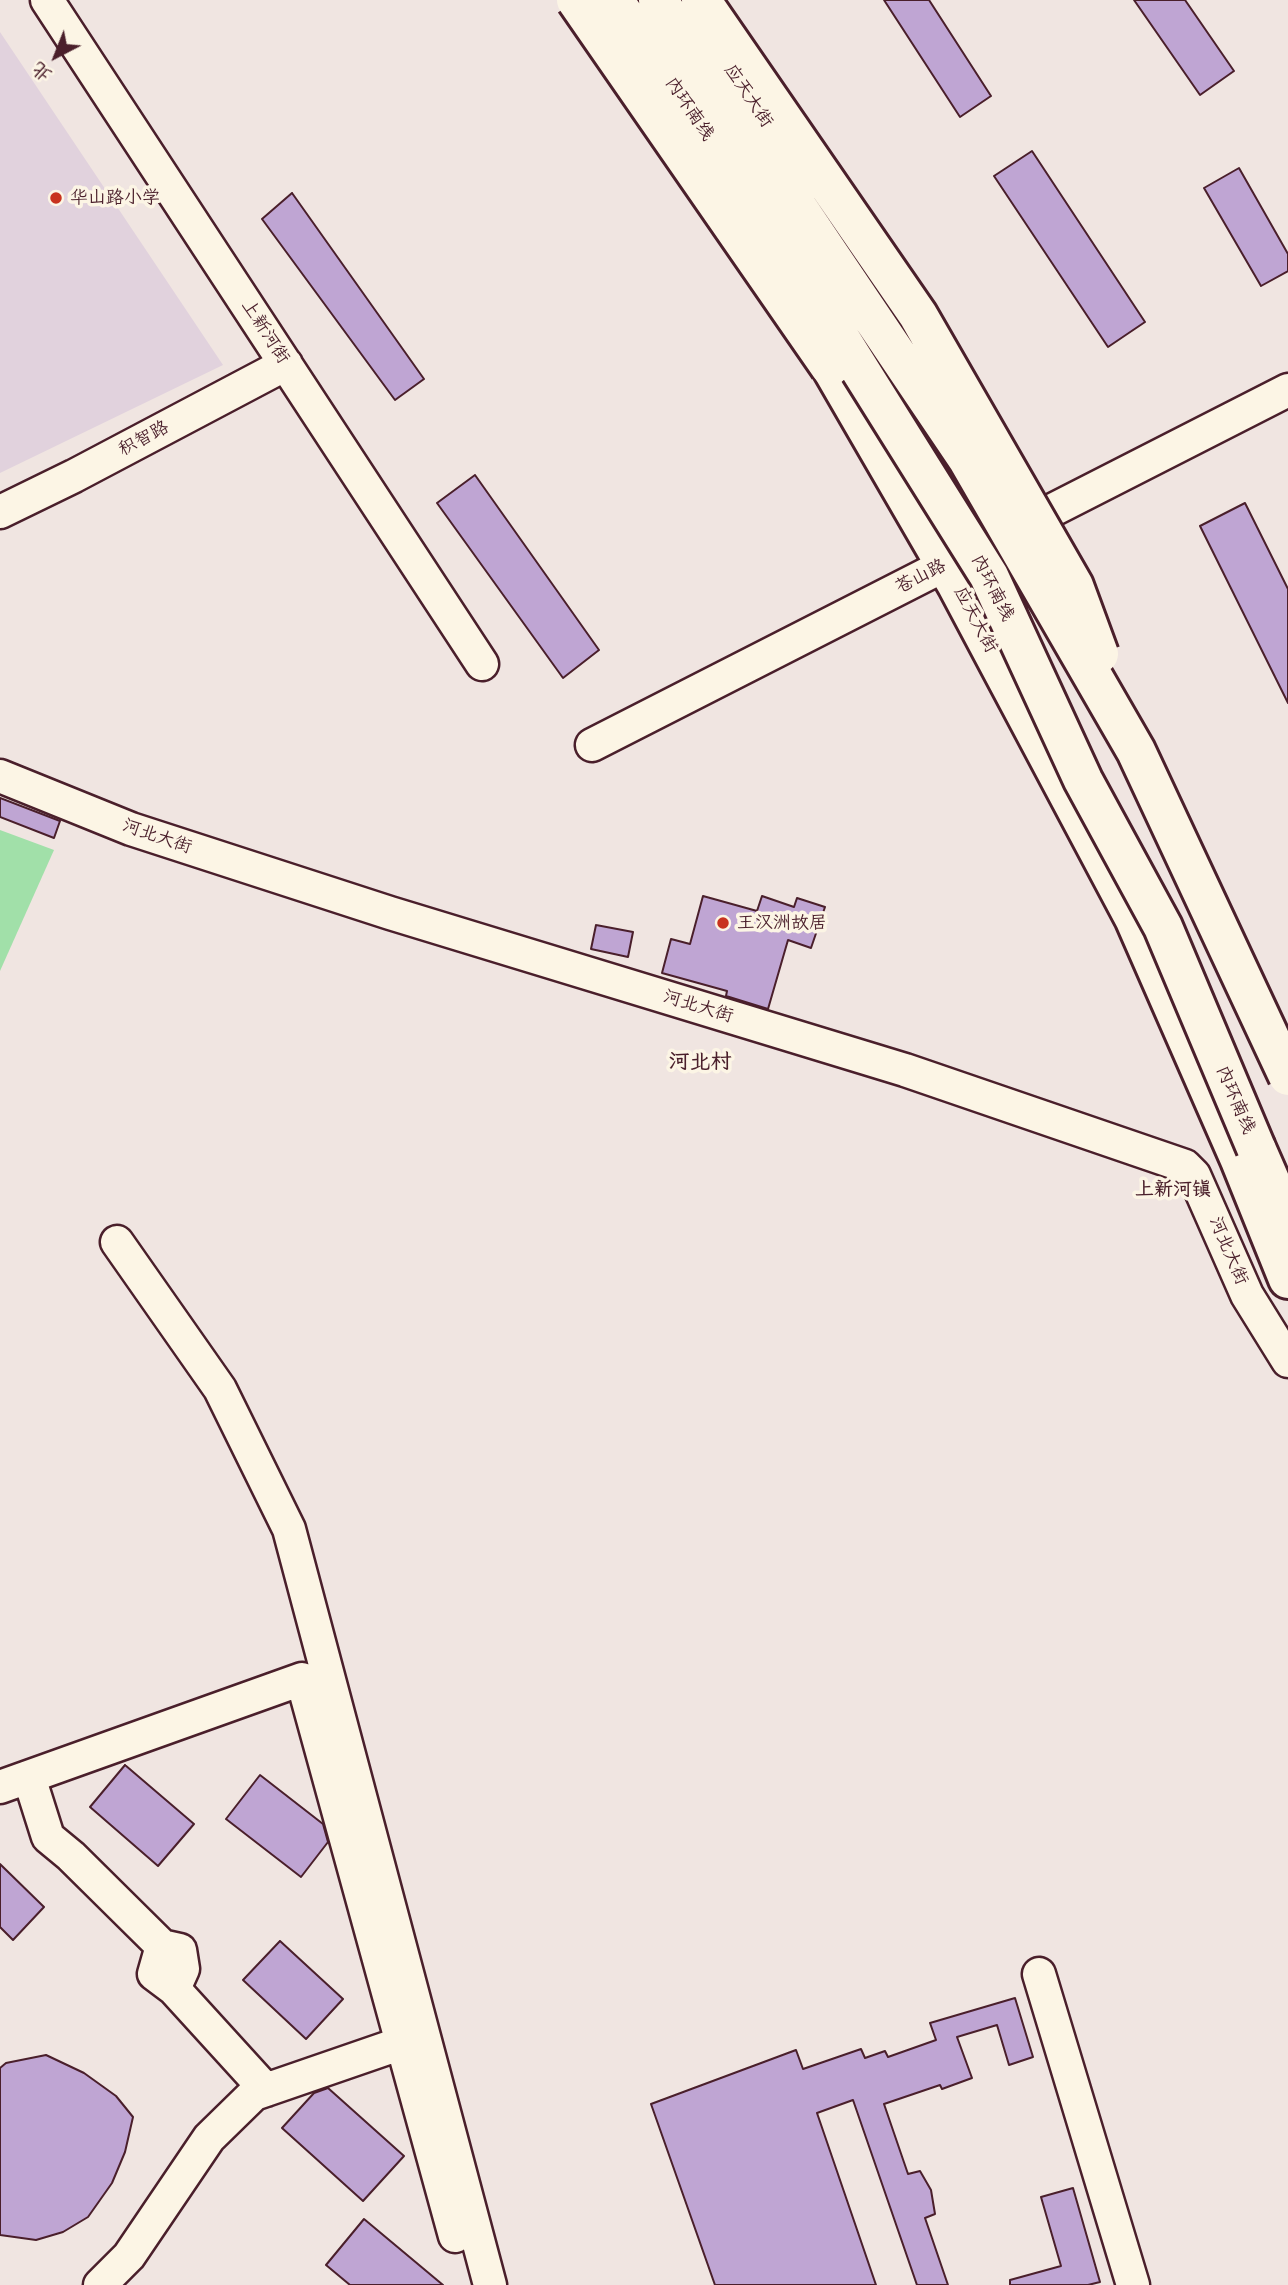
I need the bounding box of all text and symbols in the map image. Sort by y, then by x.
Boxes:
north arrow [21,21,91,91]
text: 北 [27,56,57,87]
street label: 应天大街 [719,60,777,132]
street label: 内环南线 [660,73,718,145]
place label: 华山路小学 [70,187,160,209]
marker: 华山路小学 [48,190,64,206]
street label: 上新河街 [236,296,294,368]
street label: 积智路 [115,417,173,461]
street label: 内环南线 [966,551,1018,625]
street label: 苍山路 [892,555,950,599]
street label: 应天大街 [949,583,1001,657]
street label: 河北大街 [119,815,195,859]
place label: 王汉洲故居 [737,912,827,934]
marker: 王汉洲故居 [715,915,731,931]
street label: 河北大街 [660,986,736,1028]
district label: 河北村 [669,1050,731,1076]
street label: 内环南线 [1211,1063,1259,1137]
district label: 上新河镇 [1135,1179,1211,1201]
street label: 河北大街 [1204,1214,1252,1288]

